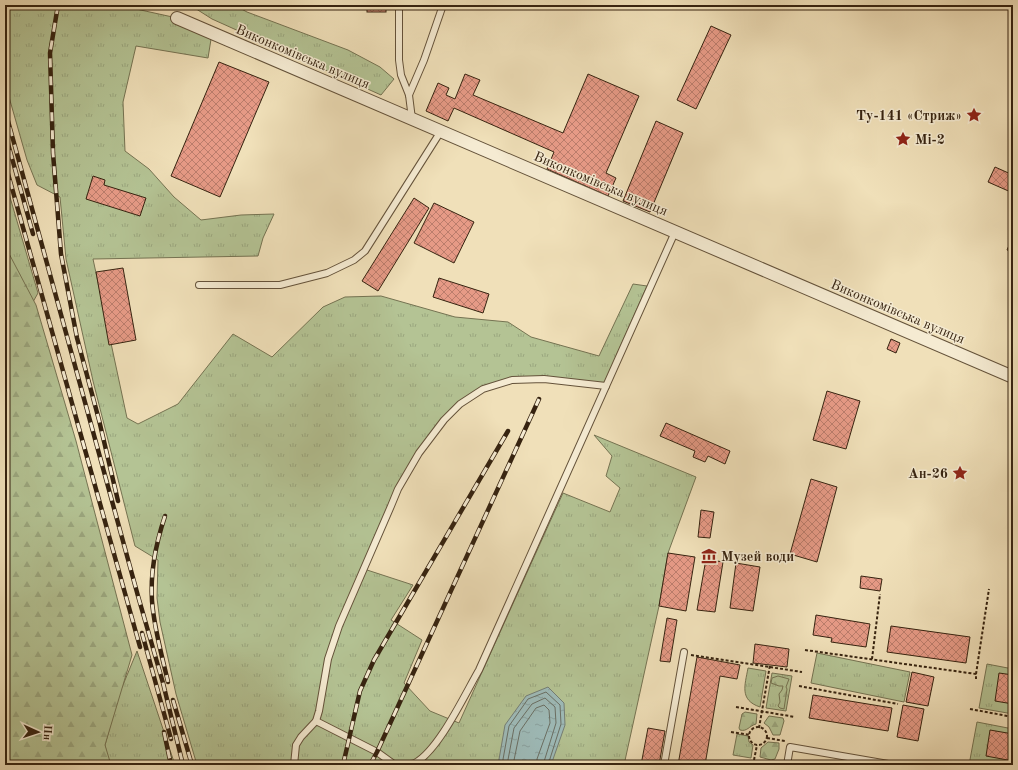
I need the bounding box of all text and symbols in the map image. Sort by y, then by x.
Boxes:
street label: Виконкомівська вулиця [234,22,372,92]
place icon: Ту-141 «Стриж» [965,106,983,124]
place label: Ту-141 «Стриж» [856,109,962,123]
place icon: Мі-2 [894,130,912,148]
place label: Мі-2 [915,133,945,147]
street label: Виконкомівська вулиця [532,149,670,219]
street label: Виконкомівська вулиця [829,277,967,347]
place icon: Ан-26 [951,464,969,482]
place label: Ан-26 [908,467,948,481]
museum icon: Музей води [700,547,718,565]
place label: Музей води [721,550,794,564]
north arrow [18,712,58,752]
text: Пн [41,725,52,740]

